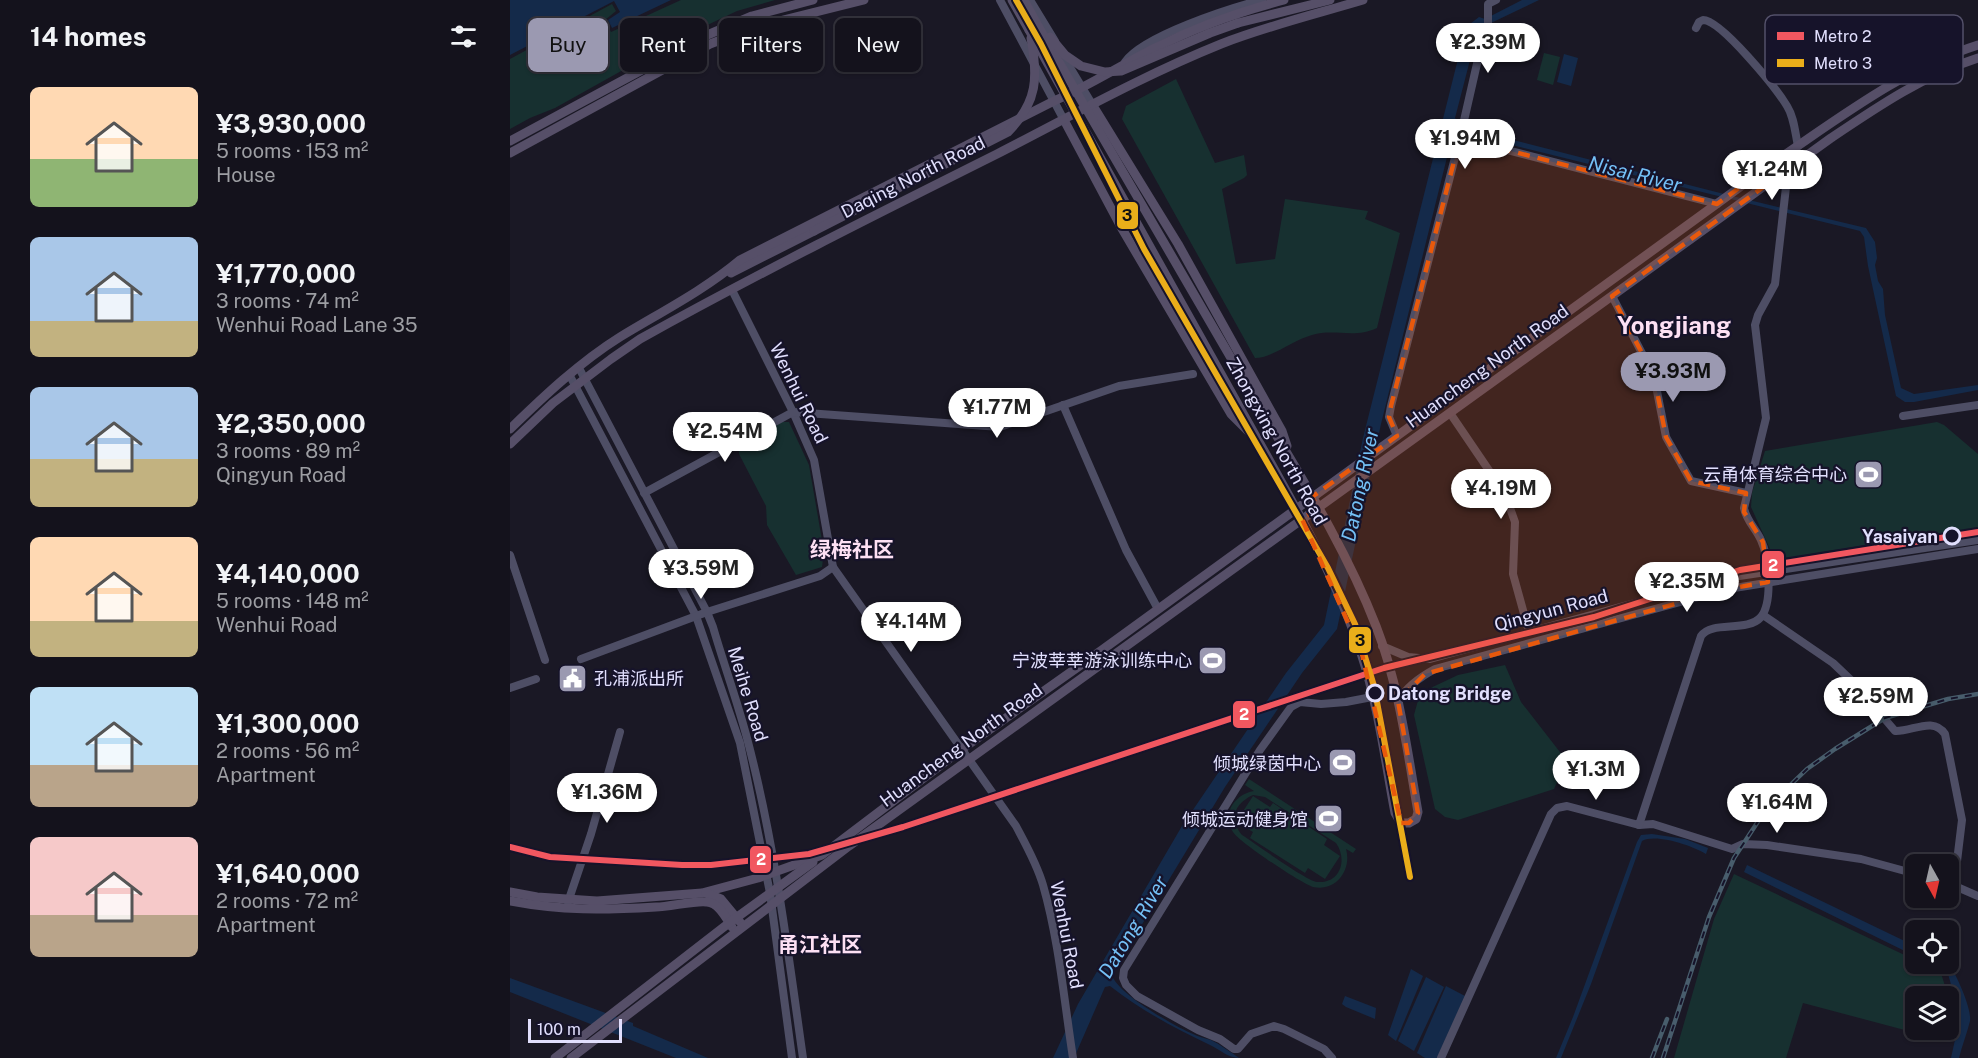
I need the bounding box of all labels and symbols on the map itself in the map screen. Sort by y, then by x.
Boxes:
legend [1765,15,1963,84]
pin: ¥2.39M [1439,23,1537,74]
text: Metro 2 [1814,27,1871,46]
text: Metro 3 [1814,54,1872,73]
pin: ¥1.94M [1416,119,1514,170]
street label: Daqing North Road [838,132,988,222]
pin: ¥1.24M [1723,150,1821,201]
water label: Nisai River [1586,151,1685,197]
line badge: 3 [1116,201,1139,230]
text: 3 [1122,206,1132,225]
street label: Huancheng North Road [1402,300,1572,432]
district label: Yongjiang [1617,311,1731,339]
street label: Wenhui Road [766,339,832,447]
pin: ¥3.93M [1624,352,1722,403]
street label: Zhongxing North Road [1222,353,1332,529]
pin: ¥1.77M [948,388,1046,439]
pin: ¥2.54M [676,412,774,463]
water label: Datong River [1336,426,1384,544]
sports icon: 云甬体育综合中心 [1852,458,1884,490]
place label: 云甬体育综合中心 [1703,464,1847,485]
pin: ¥4.19M [1452,469,1550,520]
place label: Yasaiyan [1862,526,1938,547]
marker: Yasaiyan [1943,527,1961,545]
district label: 绿梅社区 [810,537,894,562]
pin: ¥3.59M [652,549,750,600]
line badge: 2 [1761,550,1785,579]
text: 2 [1768,556,1778,575]
pin: ¥2.35M [1638,562,1736,613]
street label: Qingyun Road [1492,585,1610,635]
pin: ¥4.14M [862,602,960,653]
line badge: 3 [1348,626,1372,654]
text: 3 [1355,631,1365,650]
street label: Meihe Road [724,644,772,744]
sports icon: 宁波莘莘游泳训练中心 [1197,644,1229,676]
place label: 宁波莘莘游泳训练中心 [1012,650,1192,671]
public building icon: 孔浦派出所 [557,662,589,694]
place label: 孔浦派出所 [594,668,684,689]
pin: ¥2.59M [1827,677,1925,728]
street label: Huancheng North Road [876,679,1046,811]
place label: Datong Bridge [1388,683,1511,704]
marker: Datong Bridge [1366,684,1384,702]
line badge: 2 [1232,700,1256,729]
text: 2 [1239,705,1249,724]
sports icon: 倾城绿茵中心 [1326,747,1358,779]
pin: ¥1.3M [1554,750,1638,801]
place label: 倾城绿茵中心 [1213,753,1321,774]
pin: ¥1.36M [558,773,656,824]
pin: ¥1.64M [1728,783,1826,834]
sports icon: 倾城运动健身馆 [1313,803,1345,835]
place label: 倾城运动健身馆 [1182,809,1308,830]
line badge: 2 [749,845,772,874]
text: 2 [756,850,766,869]
north arrow [1905,854,1959,908]
water label: Datong River [1093,871,1173,983]
street label: Wenhui Road [1046,879,1088,991]
district label: 甬江社区 [778,932,862,957]
scale bar [528,1016,622,1044]

